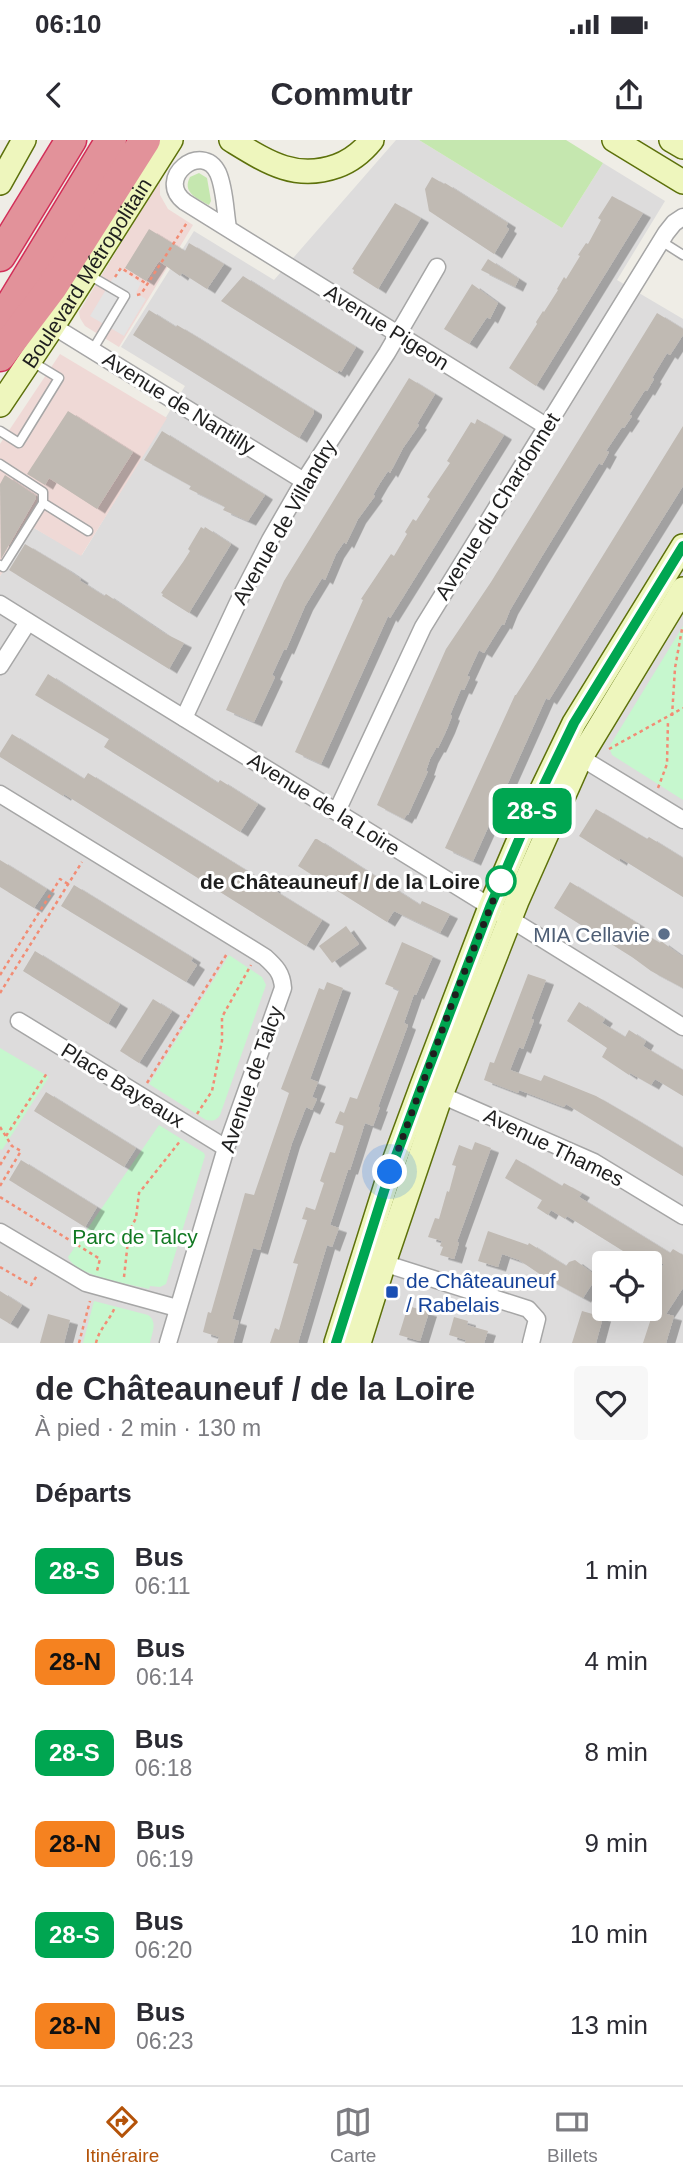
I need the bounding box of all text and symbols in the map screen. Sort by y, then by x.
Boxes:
text: 06:10 [35,9,102,39]
icon: back [35,76,73,114]
text: Commutr [270,76,413,112]
icon: share [610,76,648,114]
street label: Boulevard Métropolitain [17,174,156,372]
street label: Avenue Pigeon [321,280,453,374]
street label: Avenue de Nantilly [99,347,260,459]
street label: Avenue du Chardonnet [430,408,564,604]
street label: Avenue de Villandry [228,435,341,608]
street label: Avenue de la Loire [244,748,404,860]
line badge: 28-S [483,788,581,834]
text: 28-S [507,797,557,824]
marker: de Châteauneuf / de la Loire [486,866,516,896]
place label: de Châteauneuf / de la Loire [200,870,480,893]
place label: MIA Cellavie [533,923,650,946]
marker: MIA Cellavie [656,926,672,942]
street label: Avenue de Talcy [215,1002,287,1155]
street label: Place Bayeaux [58,1038,189,1132]
street label: Avenue Thames [481,1103,627,1191]
your location [372,1154,407,1189]
park label: Parc de Talcy [72,1225,198,1248]
map controls [592,1251,662,1321]
button: locate [592,1251,662,1321]
place label: de Châteauneuf / Rabelais [406,1269,556,1316]
marker: de Châteauneuf / Rabelais [384,1284,400,1300]
button: heart [574,1366,648,1440]
text: de Châteauneuf / de la Loire [35,1370,475,1407]
text: À pied · 2 min · 130 m [35,1415,261,1441]
text: Départs [35,1478,132,1508]
text: Bus [135,1542,184,1572]
text: 1 min [584,1555,648,1585]
text: 28-S [49,1557,100,1584]
text: 06:11 [135,1573,191,1599]
text: Bus [136,1633,185,1663]
text: 4 min [584,1646,648,1676]
text: 28-N [49,1648,101,1675]
text: 06:14 [136,1664,194,1690]
text: Bus [135,1724,184,1754]
text: 8 min [584,1737,648,1767]
text: 28-S [49,1739,100,1766]
text: 06:18 [135,1755,192,1781]
text: Bus [136,1815,185,1845]
text: 9 min [584,1828,648,1858]
text: 28-N [49,1830,101,1857]
text: 06:19 [136,1846,194,1872]
text: Bus [135,1906,184,1936]
text: 10 min [570,1919,648,1949]
text: 28-S [49,1921,100,1948]
text: 06:20 [135,1937,192,1963]
text: Bus [136,1997,185,2027]
text: 13 min [570,2010,648,2040]
text: 28-N [49,2012,101,2039]
text: 06:23 [136,2028,194,2054]
tab: Itinéraire [85,2103,159,2167]
tab: Carte [330,2103,376,2167]
tab: Billets [547,2103,598,2167]

